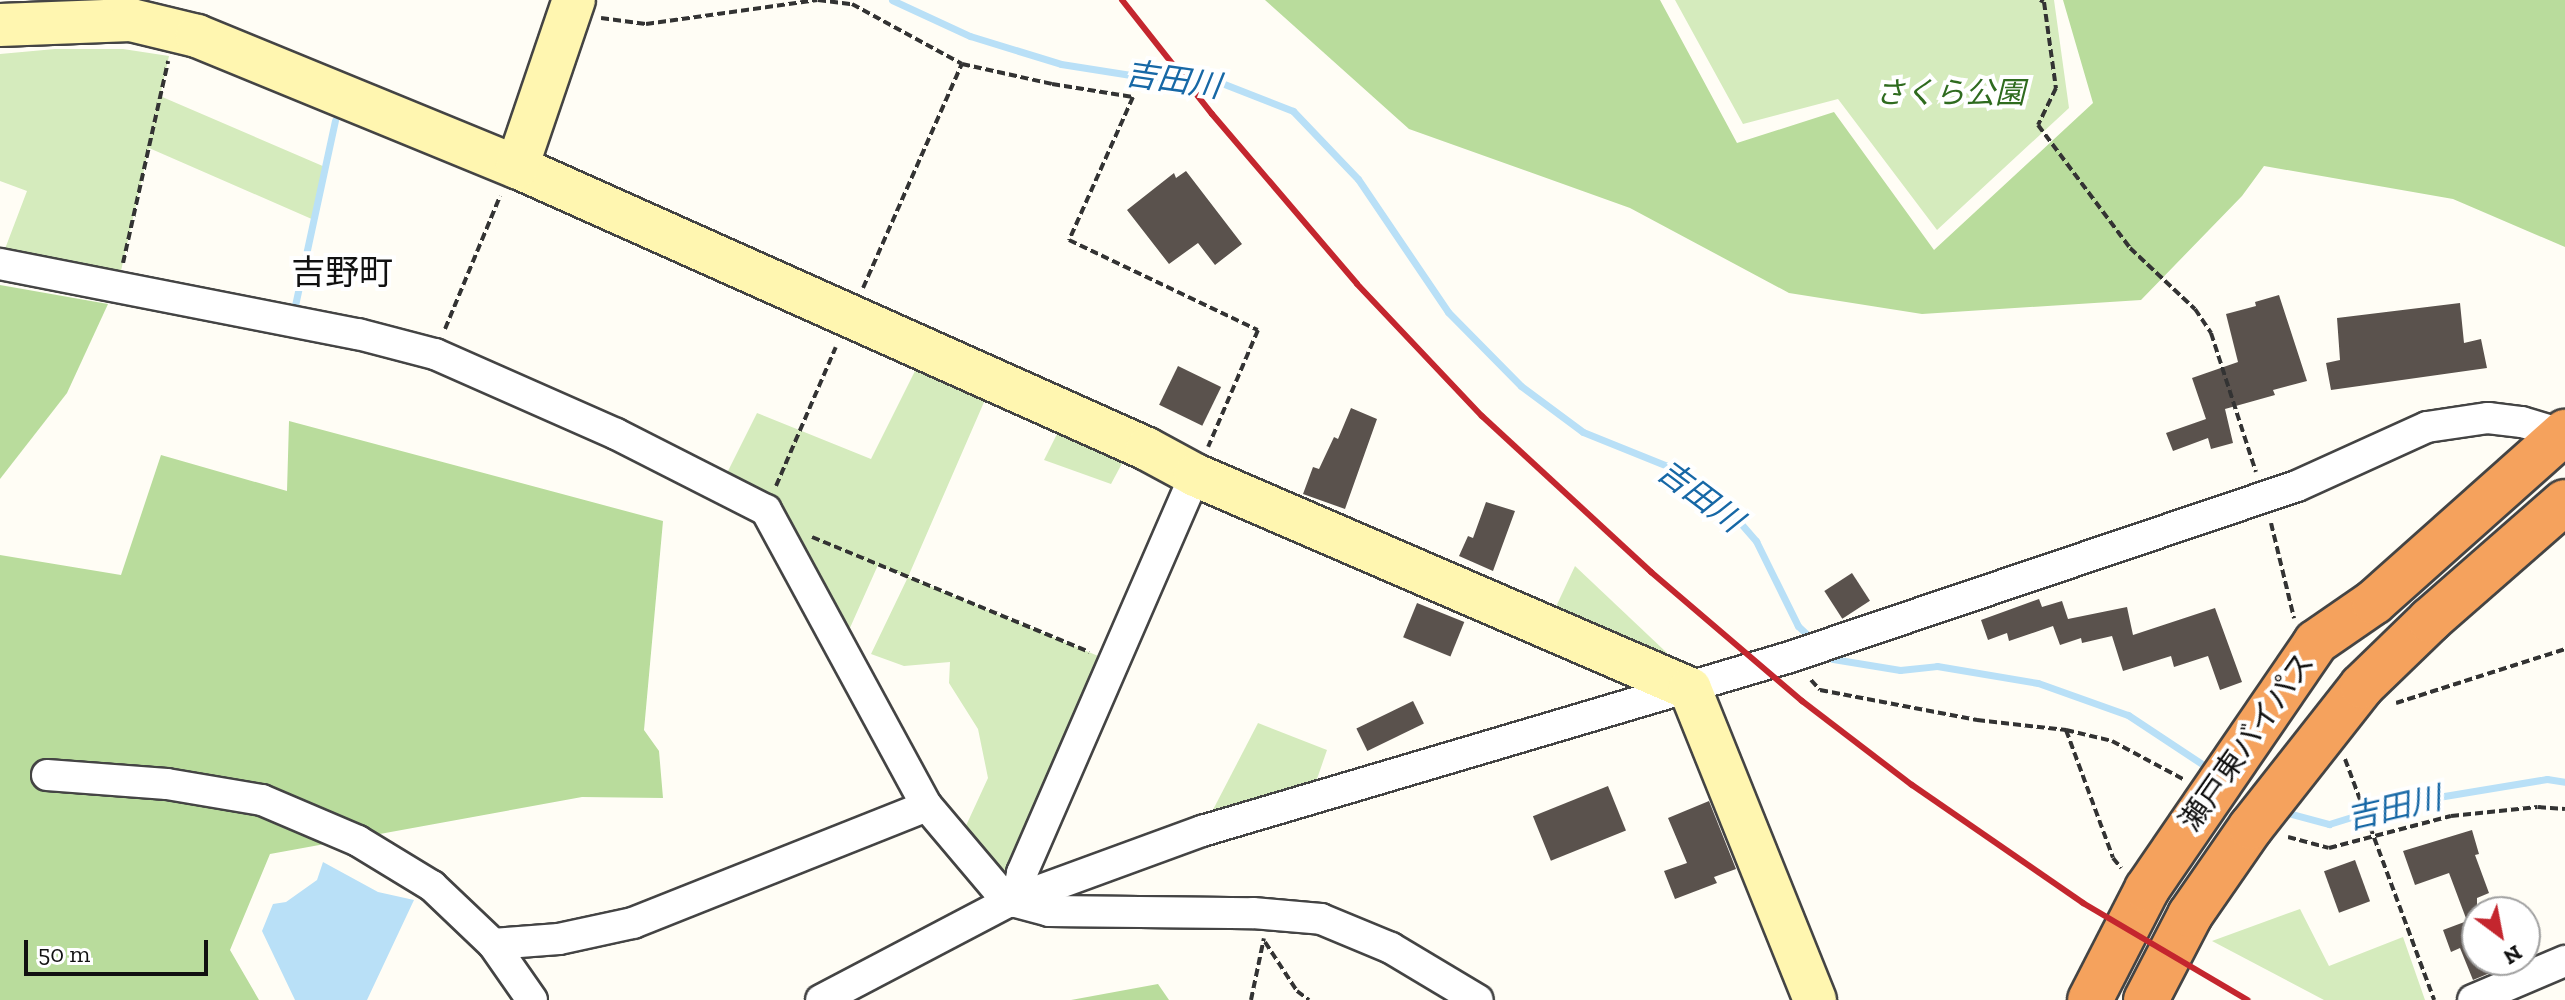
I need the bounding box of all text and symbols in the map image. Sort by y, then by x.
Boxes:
water label: 吉田川 [1123,54,1223,106]
park label: さくら公園 [1875,75,2025,111]
district label: 吉野町 [291,253,393,293]
water label: 吉田川 [1650,452,1750,540]
street label: 瀬戸東バイパス [2172,646,2322,838]
water label: 吉田川 [2343,778,2445,838]
north arrow [2461,896,2541,976]
scale bar [28,924,212,974]
text: 50 m [38,939,90,968]
text: N [2499,939,2527,971]

